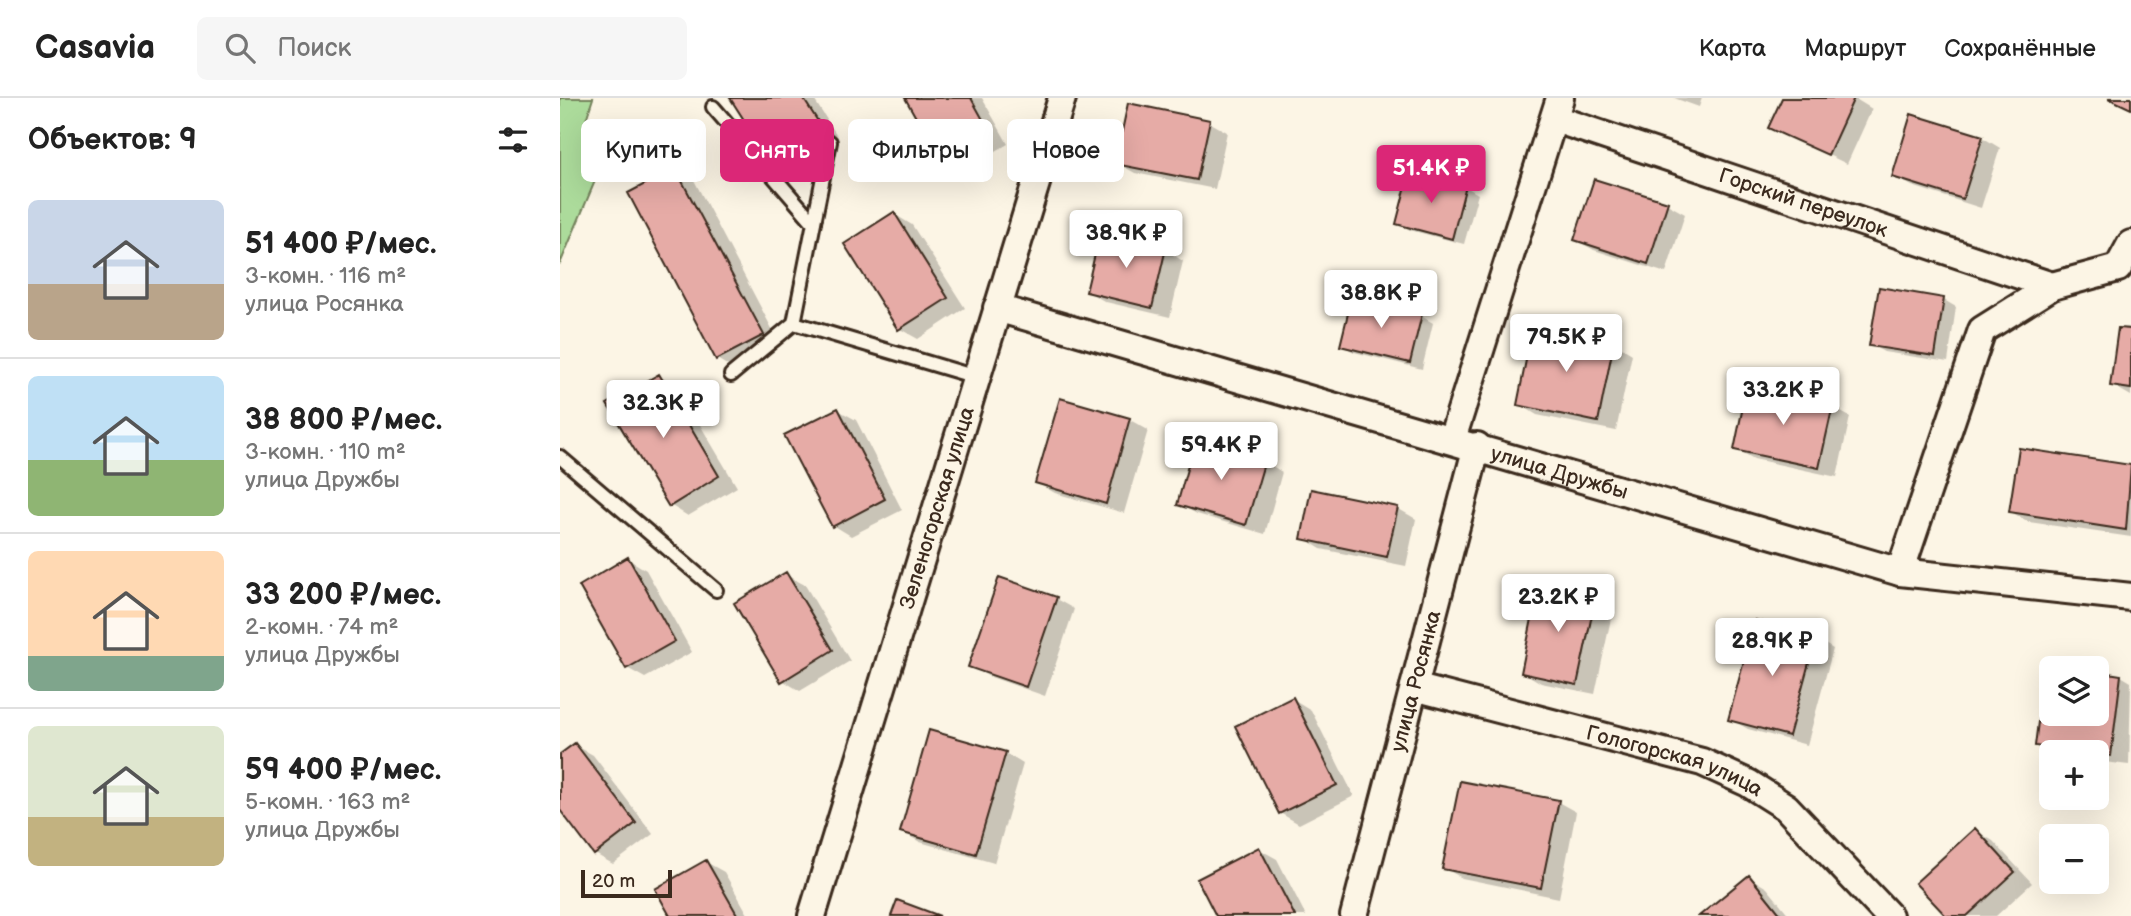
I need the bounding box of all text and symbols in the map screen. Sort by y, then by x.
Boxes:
search box [197,17,687,80]
text: Casavia [35,28,155,68]
icon: search [221,29,259,67]
text: Поиск [277,33,351,64]
text: Карта [1699,34,1766,63]
text: Маршрут [1804,34,1906,63]
text: Сохранённые [1944,34,2096,63]
chip: Купить [581,119,706,182]
chip: Снять [720,119,834,182]
chip: Фильтры [848,119,993,182]
chip: Новое [1007,119,1124,182]
icon: filters [494,121,532,159]
text: Объектов: 9 [28,122,197,158]
pin: 51.4K ₽ [1366,146,1496,205]
text: 51.4K ₽ [1393,154,1469,182]
street label: Горский переулок [1716,163,1891,243]
pin: 38.9K ₽ [1061,211,1191,270]
text: 38.9K ₽ [1085,219,1167,247]
text: 51 400 ₽/мес. [245,226,437,262]
icon: home [84,228,168,312]
text: 3-комн. · 116 m² [245,262,406,290]
pin: 38.8K ₽ [1316,271,1446,330]
text: 38.8K ₽ [1340,279,1422,307]
text: улица Росянка [245,290,404,318]
pin: 79.5K ₽ [1501,314,1631,374]
text: 79.5K ₽ [1526,323,1606,351]
pin: 33.2K ₽ [1718,368,1848,427]
text: 33.2K ₽ [1743,376,1823,404]
pin: 32.3K ₽ [598,380,728,440]
text: 32.3K ₽ [623,389,703,417]
text: 38 800 ₽/мес. [245,402,442,438]
street label: Зеленогорская улица [895,403,980,612]
icon: home [84,404,168,488]
pin: 59.4K ₽ [1156,422,1286,482]
text: 59.4K ₽ [1181,431,1261,459]
text: 3-комн. · 110 m² [245,438,406,466]
street label: улица Дружбы [1488,441,1631,505]
text: улица Дружбы [245,466,400,494]
pin: 23.2K ₽ [1493,574,1623,634]
text: 33 200 ₽/мес. [245,577,441,613]
icon: home [84,579,168,663]
text: 23.2K ₽ [1518,583,1598,611]
street label: улица Росянка [1386,607,1447,754]
text: 2-комн. · 74 m² [245,613,398,641]
pin: 28.9K ₽ [1707,618,1837,678]
text: 28.9K ₽ [1731,627,1813,655]
text: улица Дружбы [245,641,400,669]
map controls [2039,656,2109,894]
button: layers [2039,656,2109,726]
street label: Гологорская улица [1584,720,1768,802]
button: + [2039,740,2109,810]
text: 59 400 ₽/мес. [245,752,441,788]
icon: home [84,754,168,838]
text: 5-комн. · 163 m² [245,788,410,816]
text: улица Дружбы [245,816,400,844]
button: − [2039,824,2109,894]
scale bar [581,867,672,899]
text: 20 m [592,870,635,893]

